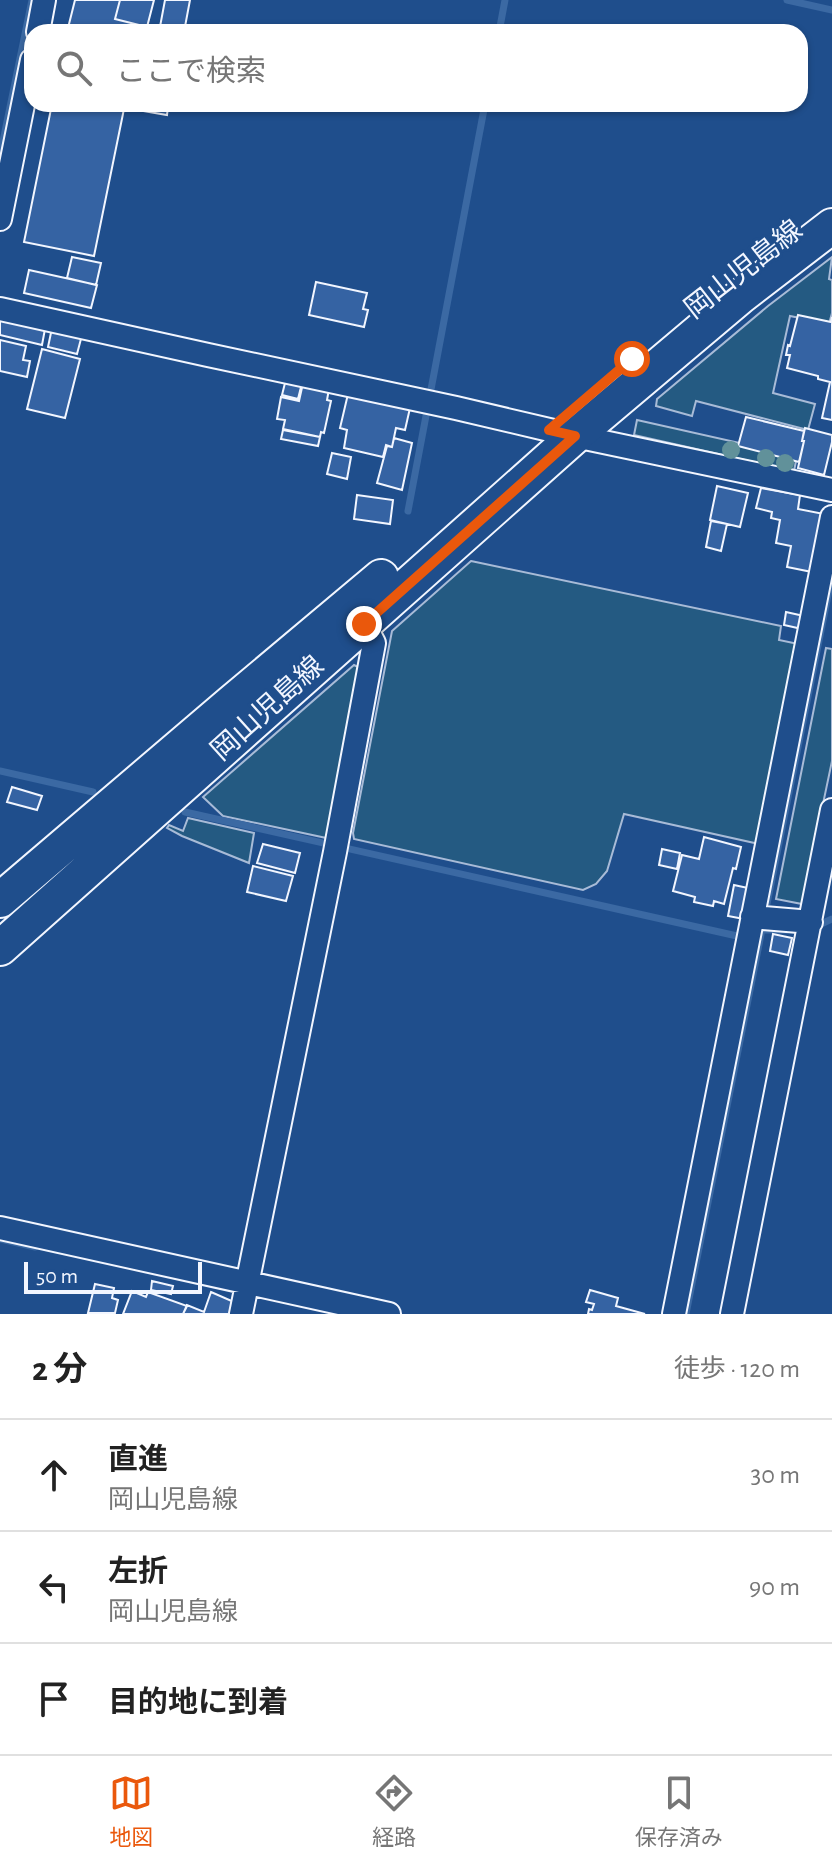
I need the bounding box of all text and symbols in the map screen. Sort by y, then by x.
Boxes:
search box [24,24,808,112]
icon: search [52,46,96,90]
text: ここで検索 [116,57,266,87]
street label: 岡山児島線 [679,214,808,324]
route start [614,341,650,377]
route end [346,606,382,642]
street label: 岡山児島線 [205,650,329,766]
scale bar [24,1258,202,1294]
text: 50 m [36,1265,78,1287]
text: 2 分 [32,1353,87,1387]
text: 徒歩 · 120 m [674,1356,800,1382]
text: 直進 [108,1445,168,1475]
icon: ahead [32,1453,76,1497]
text: 30 m [750,1462,800,1488]
text: 岡山児島線 [108,1487,238,1513]
text: 左折 [108,1557,168,1587]
icon: left [32,1565,76,1609]
text: 90 m [749,1574,800,1600]
text: 岡山児島線 [108,1599,238,1625]
icon: arrive [32,1677,76,1721]
text: 目的地に到着 [108,1688,288,1718]
tab: 地図 [109,1771,153,1851]
tab: 経路 [372,1771,416,1851]
tab: 保存済み [635,1771,723,1851]

